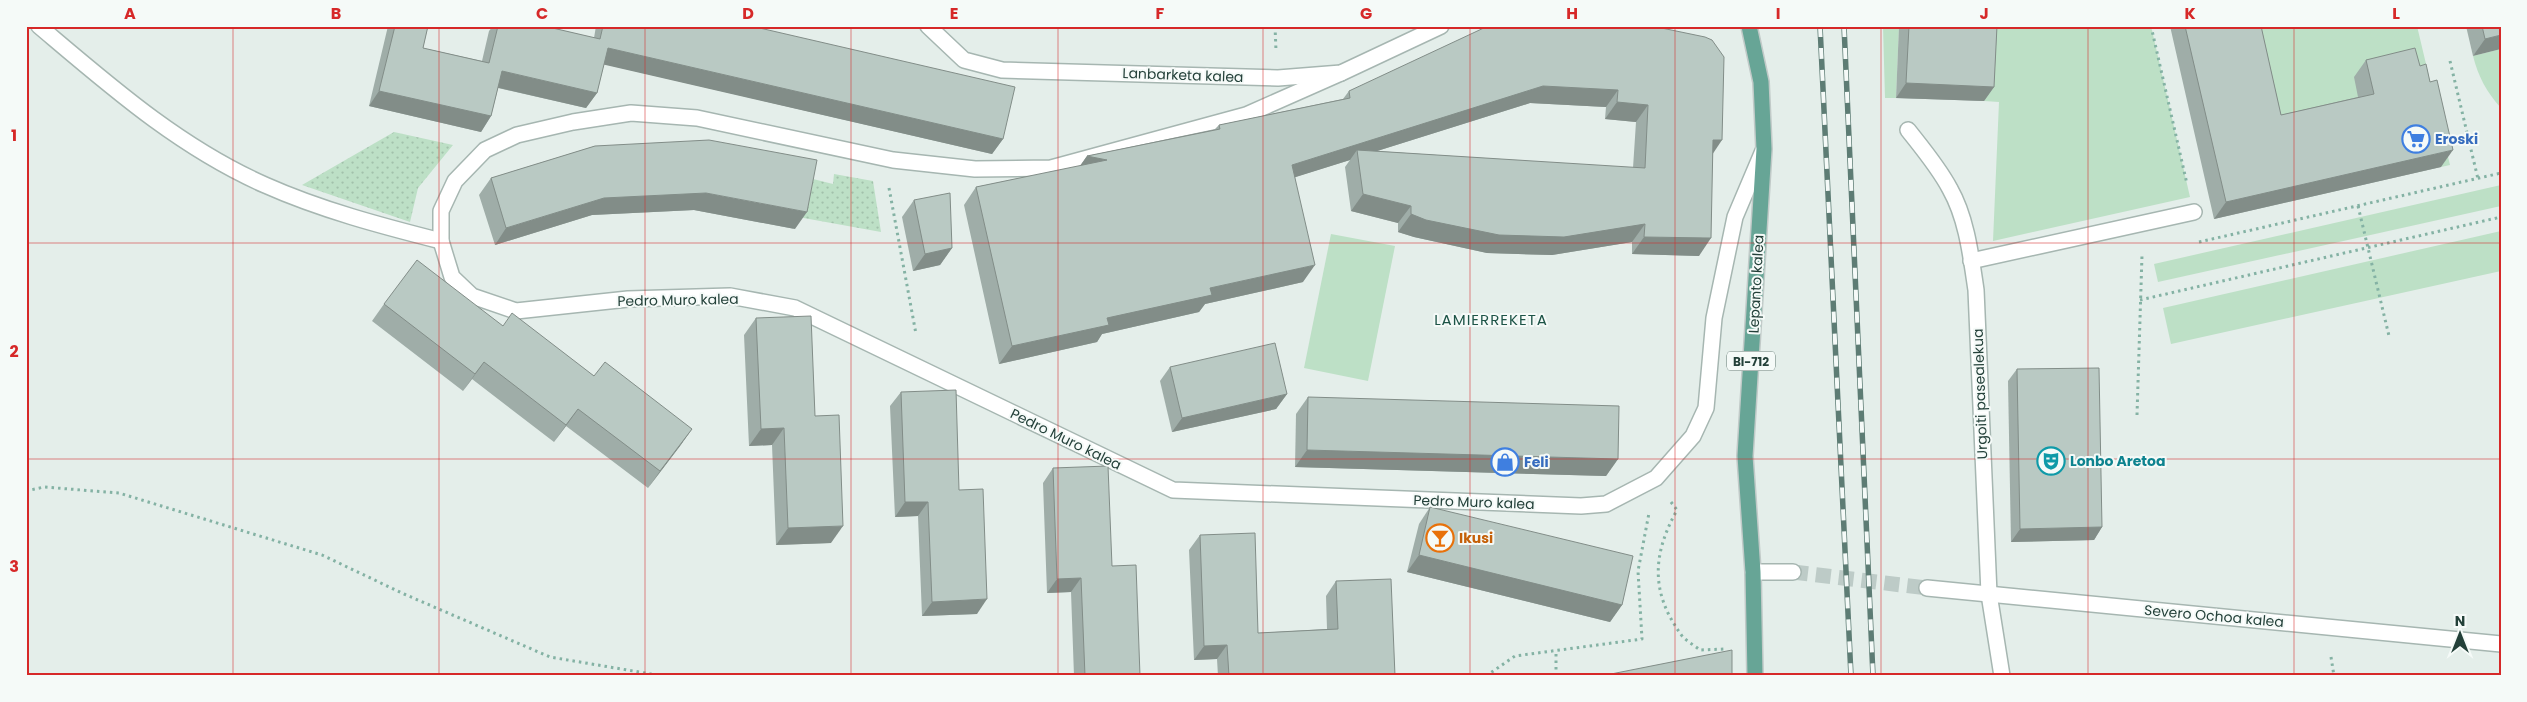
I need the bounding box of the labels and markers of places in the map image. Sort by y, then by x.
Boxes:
supermarket icon: Eroski [2401,124,2431,154]
place label: Eroski [2435,129,2478,149]
theatre icon: Lonbo Aretoa [2036,446,2066,476]
shop icon: Feli [1490,447,1520,477]
place label: Lonbo Aretoa [2070,451,2165,471]
place label: Feli [1524,452,1549,472]
bar icon: Ikusi [1425,523,1455,553]
place label: Ikusi [1459,528,1493,548]

